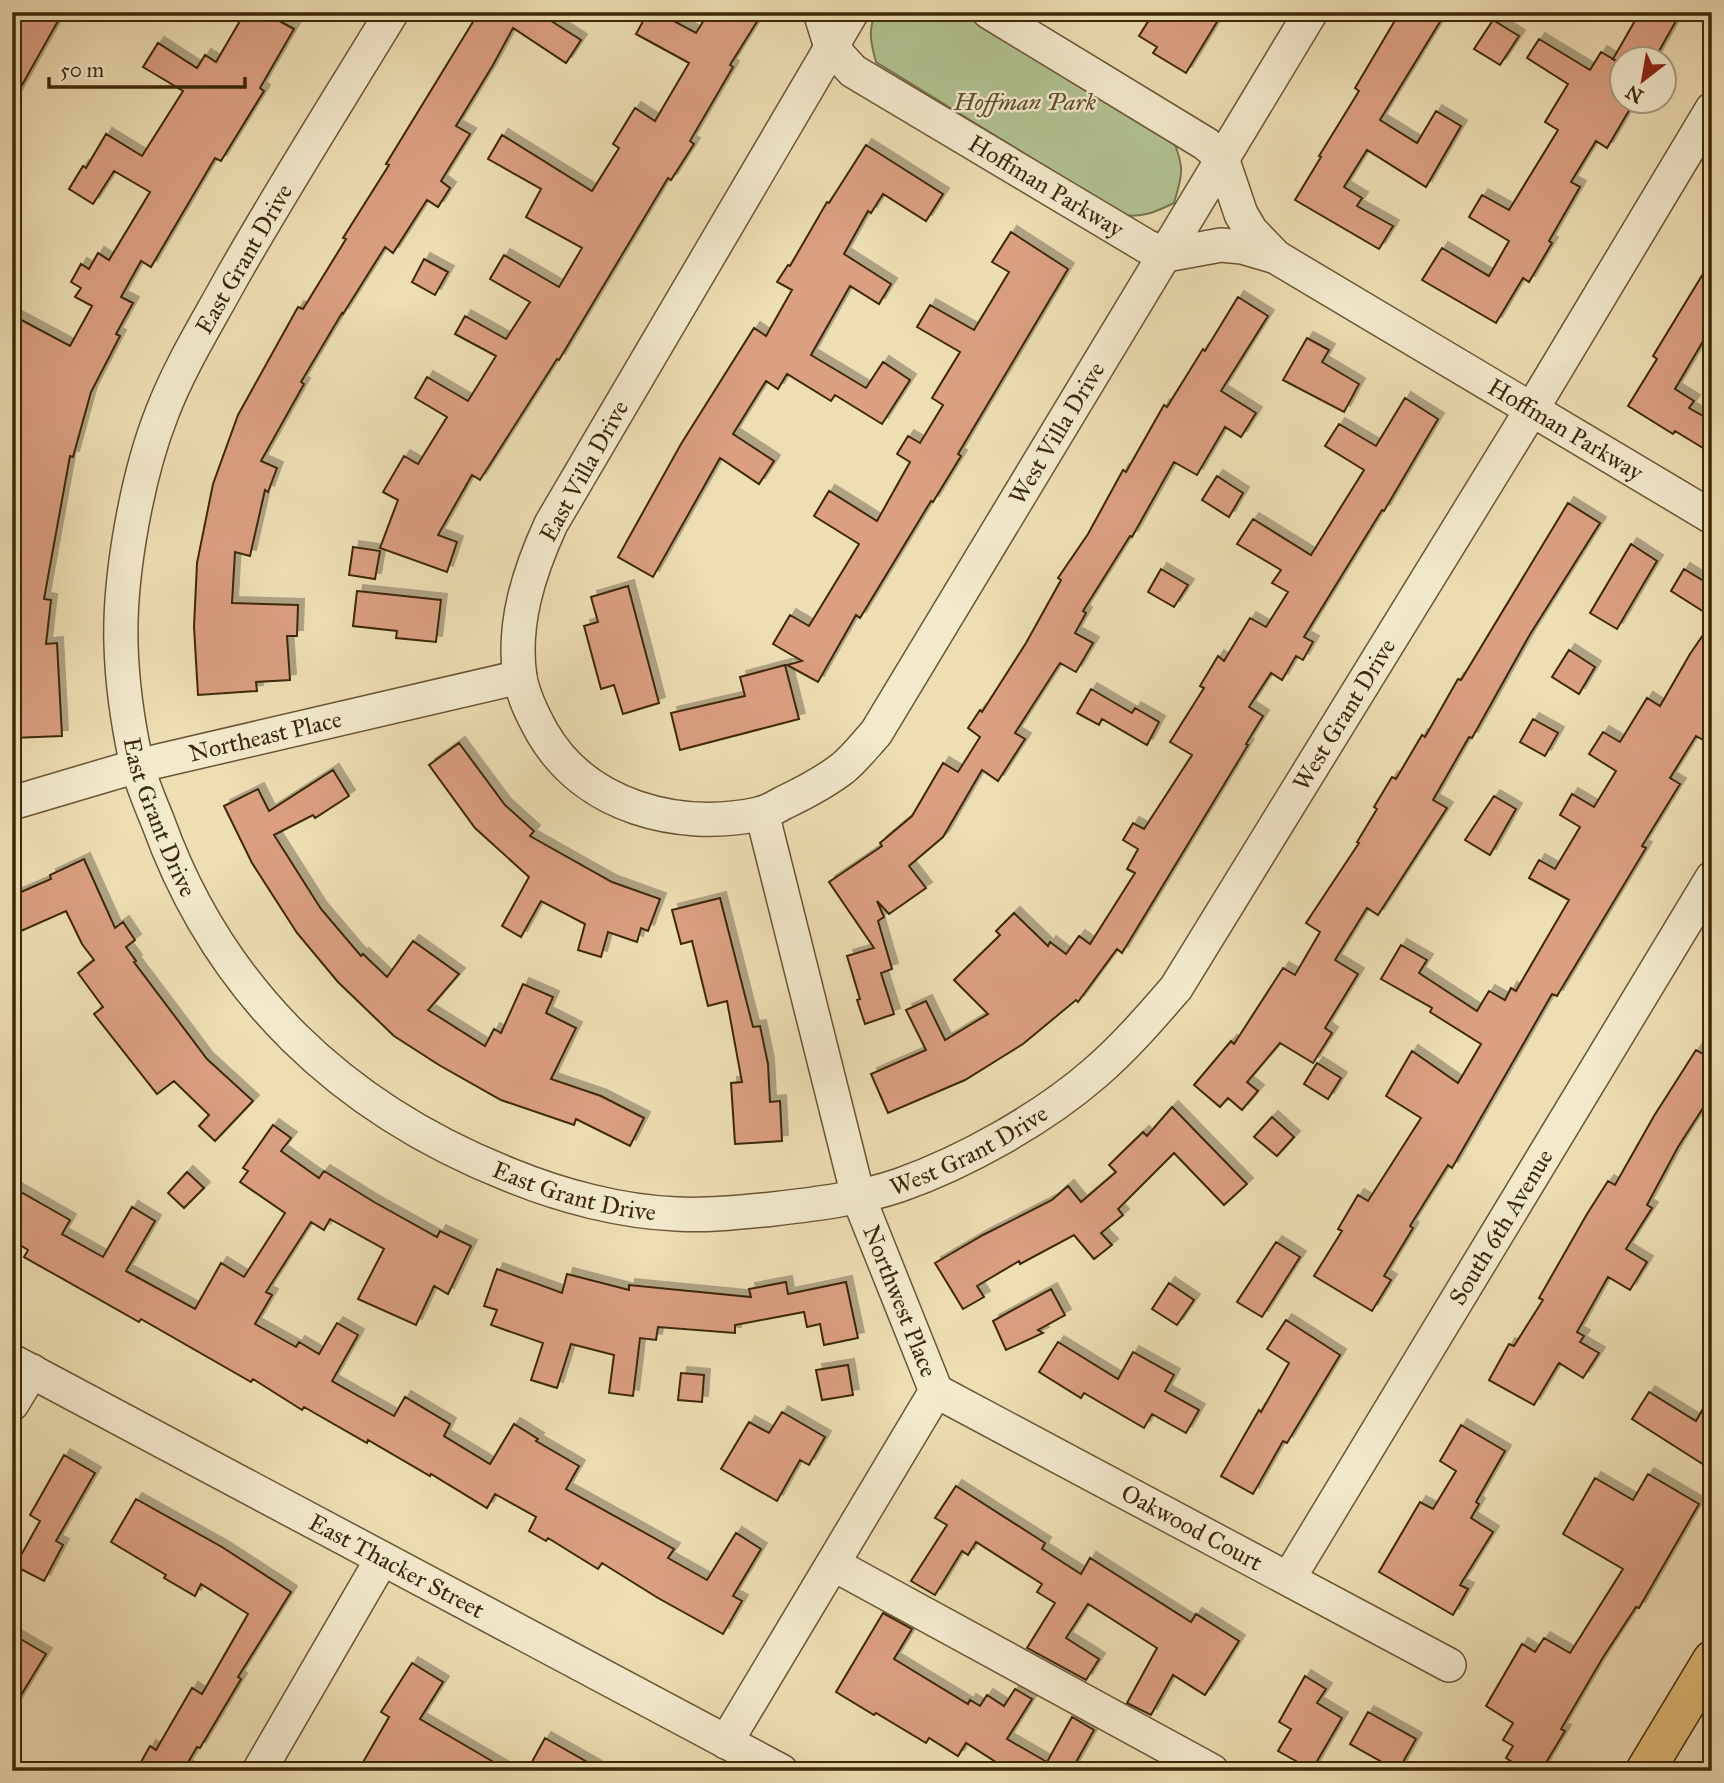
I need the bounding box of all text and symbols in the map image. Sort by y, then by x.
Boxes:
scale bar [49,46,245,90]
north arrow [1608,46,1678,116]
text: 50 m [60,57,105,83]
text: N [1622,80,1647,108]
park label: Hoffman Park [953,87,1096,118]
street label: Hoffman Parkway [963,128,1130,245]
street label: East Grant Drive [189,179,299,339]
street label: West Villa Drive [1002,356,1111,510]
street label: Hoffman Parkway [1482,372,1649,488]
street label: East Villa Drive [533,395,635,547]
street label: West Grant Drive [1286,633,1402,796]
street label: Northeast Place [186,704,345,768]
street label: East Grant Drive [117,735,203,902]
street label: West Grant Drive [886,1098,1053,1202]
street label: South 6th Avenue [1442,1143,1560,1311]
street label: East Grant Drive [488,1155,657,1228]
street label: Northwest Place [856,1221,944,1381]
street label: Oakwood Court [1116,1478,1268,1578]
street label: East Thacker Street [304,1507,490,1625]

